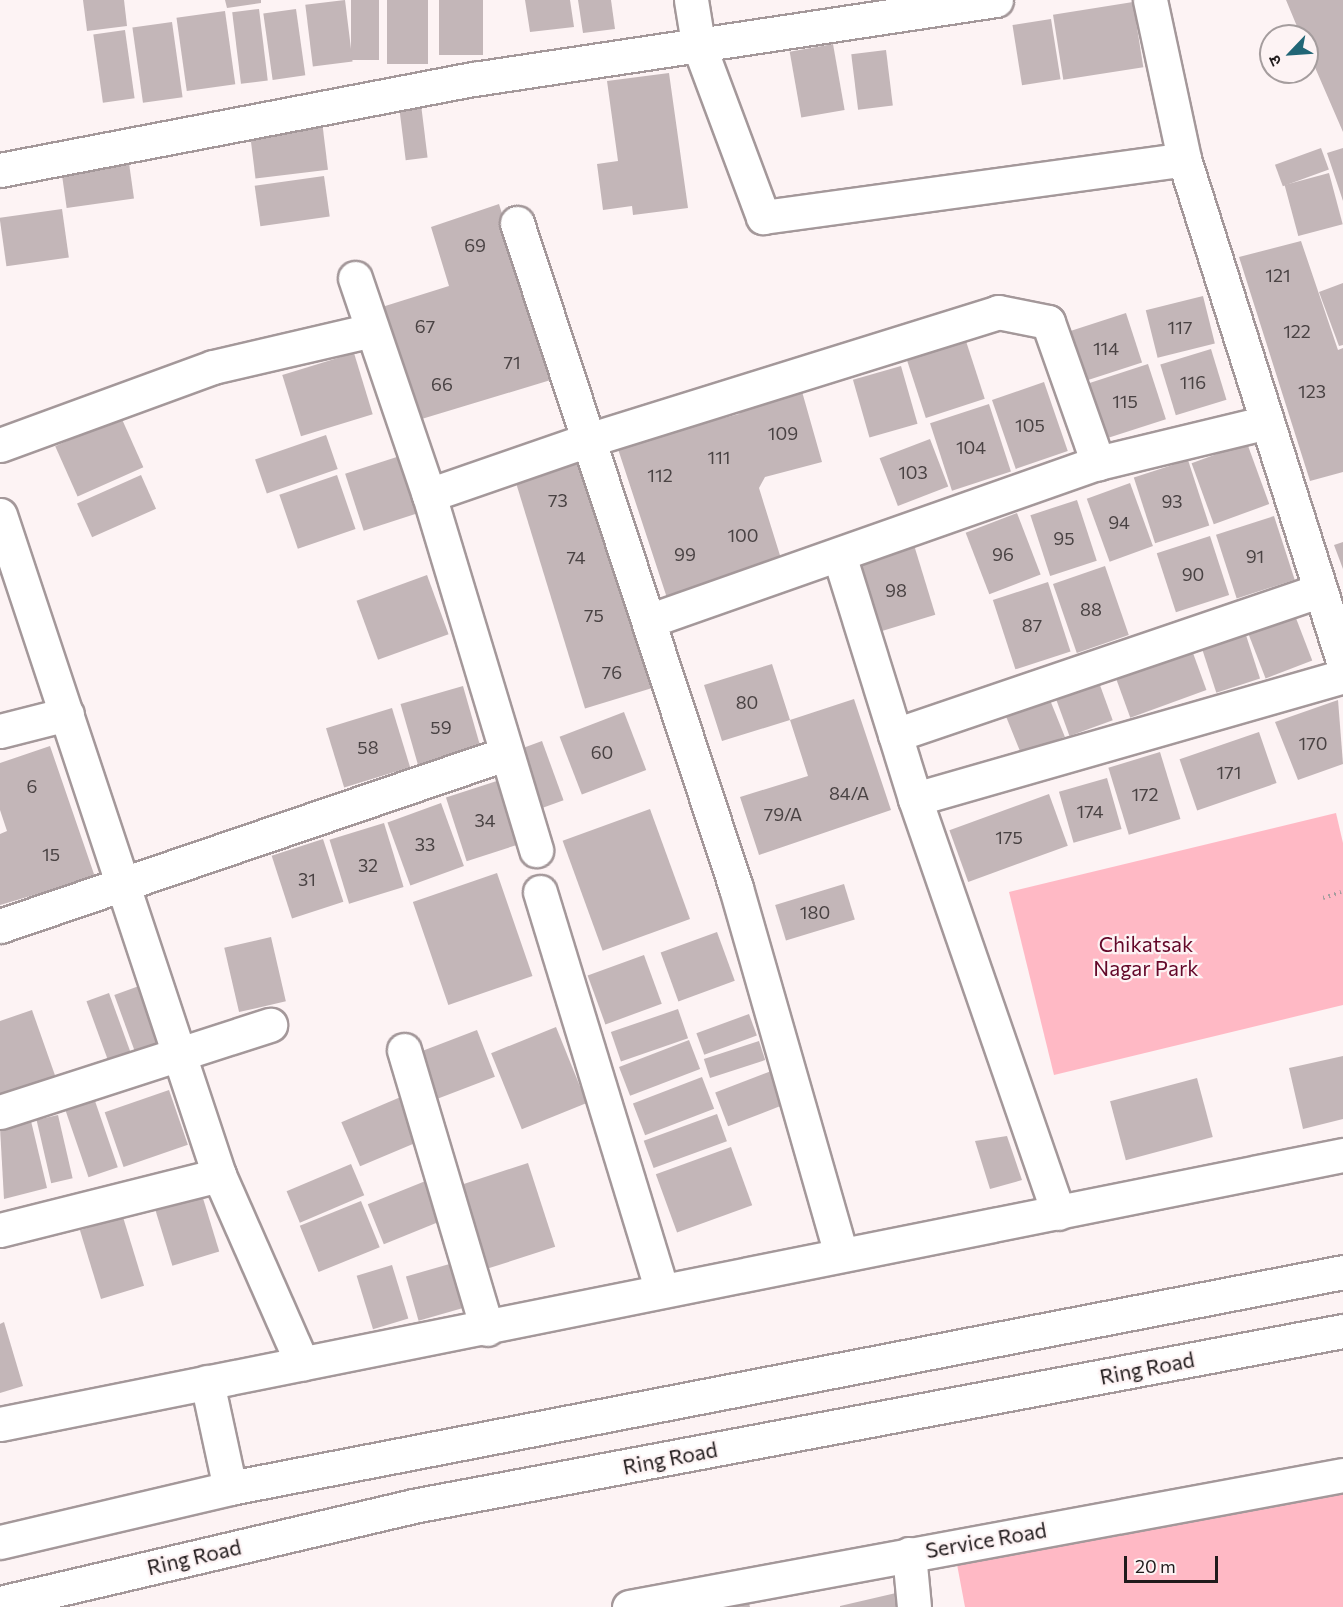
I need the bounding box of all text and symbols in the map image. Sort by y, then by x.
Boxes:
north arrow [1259,24,1319,84]
text: उ [1263,53,1285,69]
house number: 69 [464,234,486,256]
house number: 121 [1265,264,1291,286]
house number: 67 [415,315,435,337]
house number: 117 [1168,316,1192,338]
house number: 122 [1283,320,1311,342]
house number: 114 [1093,337,1119,359]
house number: 71 [503,351,521,373]
house number: 116 [1180,371,1206,393]
house number: 66 [431,373,453,395]
house number: 123 [1298,380,1326,402]
house number: 115 [1112,390,1138,412]
house number: 105 [1015,414,1045,436]
house number: 109 [768,422,798,444]
house number: 104 [956,436,986,458]
house number: 111 [707,446,731,468]
house number: 103 [898,461,928,483]
house number: 112 [647,464,673,486]
house number: 73 [548,489,568,511]
house number: 93 [1161,490,1183,512]
house number: 94 [1108,511,1130,533]
house number: 100 [727,524,759,546]
house number: 95 [1053,527,1075,549]
house number: 99 [674,543,696,565]
house number: 96 [992,543,1014,565]
house number: 91 [1246,545,1264,567]
house number: 74 [566,546,586,568]
house number: 90 [1182,563,1204,585]
house number: 98 [885,579,907,601]
house number: 88 [1080,598,1102,620]
house number: 75 [584,604,604,626]
house number: 87 [1022,614,1042,636]
house number: 76 [602,661,622,683]
house number: 80 [736,691,758,713]
house number: 59 [430,716,452,738]
house number: 170 [1299,732,1327,754]
house number: 58 [357,736,379,758]
house number: 60 [591,741,613,763]
house number: 171 [1217,761,1241,783]
house number: 6 [27,775,37,797]
house number: 84/A [829,782,869,804]
house number: 172 [1131,783,1159,805]
house number: 174 [1077,800,1103,822]
house number: 79/A [764,803,802,825]
house number: 34 [474,809,496,831]
house number: 175 [995,826,1023,848]
house number: 33 [415,833,435,855]
house number: 15 [42,843,60,865]
house number: 32 [358,854,378,876]
house number: 31 [298,868,316,890]
house number: 180 [800,901,830,923]
park label: Chikatsak Nagar Park [1093,931,1199,981]
street label: Ring Road [1098,1346,1196,1390]
street label: Ring Road [621,1436,719,1480]
street label: Service Road [924,1517,1048,1563]
street label: Ring Road [144,1534,244,1580]
scale bar [1127,1544,1222,1582]
text: 20 m [1135,1555,1176,1577]

